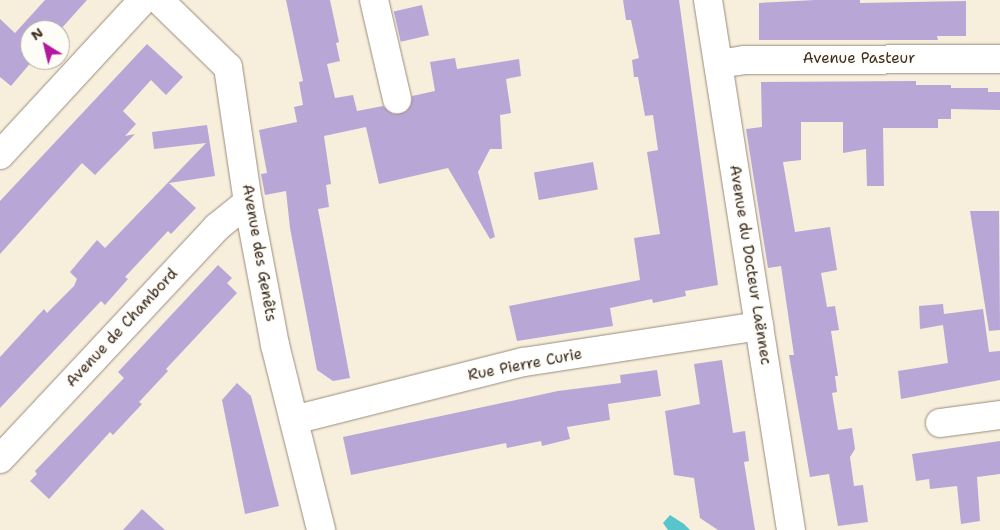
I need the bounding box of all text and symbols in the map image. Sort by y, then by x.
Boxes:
north arrow [20,20,70,70]
text: N [27,23,47,44]
street label: Avenue Pasteur [803,50,915,68]
street label: Avenue du Docteur Laënnec [725,164,775,366]
street label: Avenue des Genêts [238,183,280,323]
street label: Avenue de Chambord [63,265,181,391]
street label: Rue Pierre Curie [466,345,584,385]

